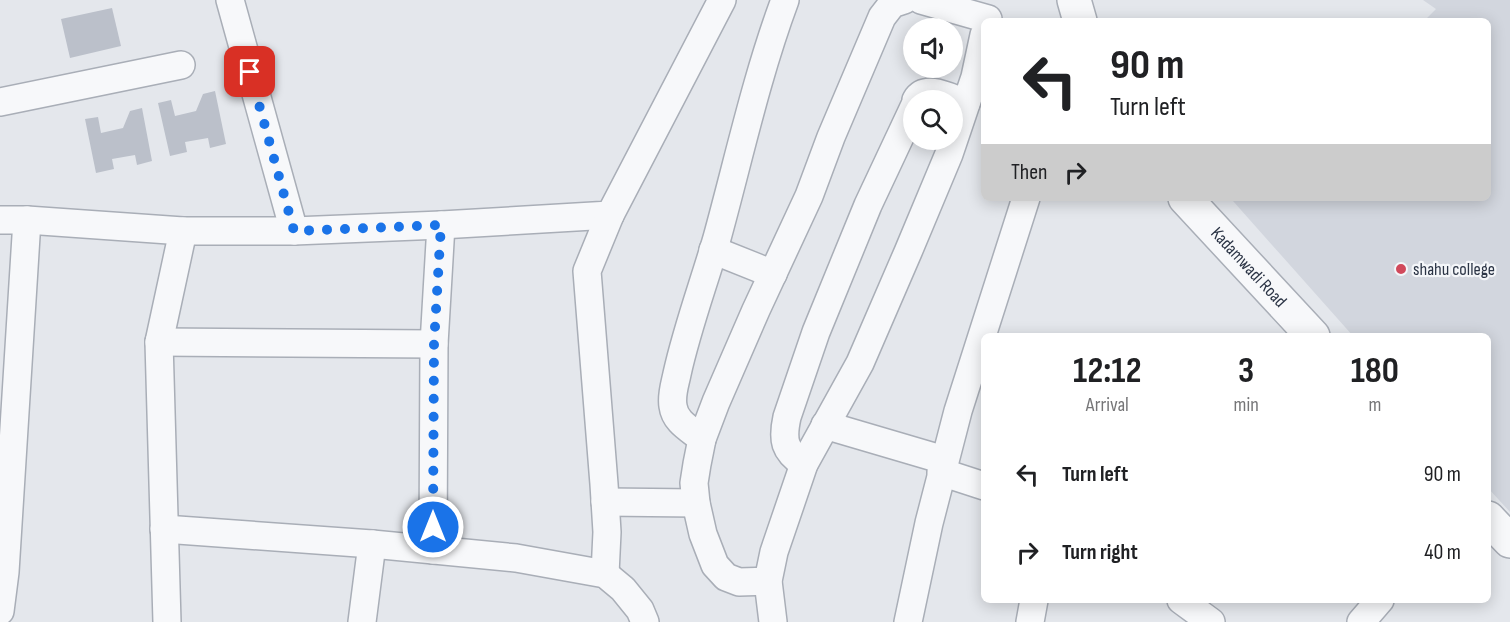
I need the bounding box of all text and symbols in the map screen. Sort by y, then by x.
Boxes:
map controls [903,18,963,150]
button: sound [903,18,963,78]
text: 90 m [1110,40,1184,91]
icon: left [1011,42,1089,120]
pin [224,46,275,97]
icon: arrive [233,55,266,88]
button: search [903,90,963,150]
text: Turn left [1110,91,1186,123]
icon: right [1059,156,1092,189]
text: Then [1011,159,1047,186]
street label: Kadamwadi Road [1207,223,1291,311]
place label: shahu college [1413,259,1495,280]
marker: shahu college [1394,262,1408,276]
text: 12:12 [1073,350,1142,393]
text: 3 [1238,350,1254,393]
text: 180 [1351,350,1399,393]
text: Arrival [1086,393,1129,417]
text: min [1234,393,1259,417]
text: m [1368,393,1381,417]
icon: left [1011,458,1044,491]
text: Turn left [1062,461,1128,488]
text: 90 m [1424,461,1461,488]
position arrow [401,495,465,559]
icon: right [1011,536,1044,569]
text: Turn right [1062,539,1138,566]
text: 40 m [1424,539,1461,566]

